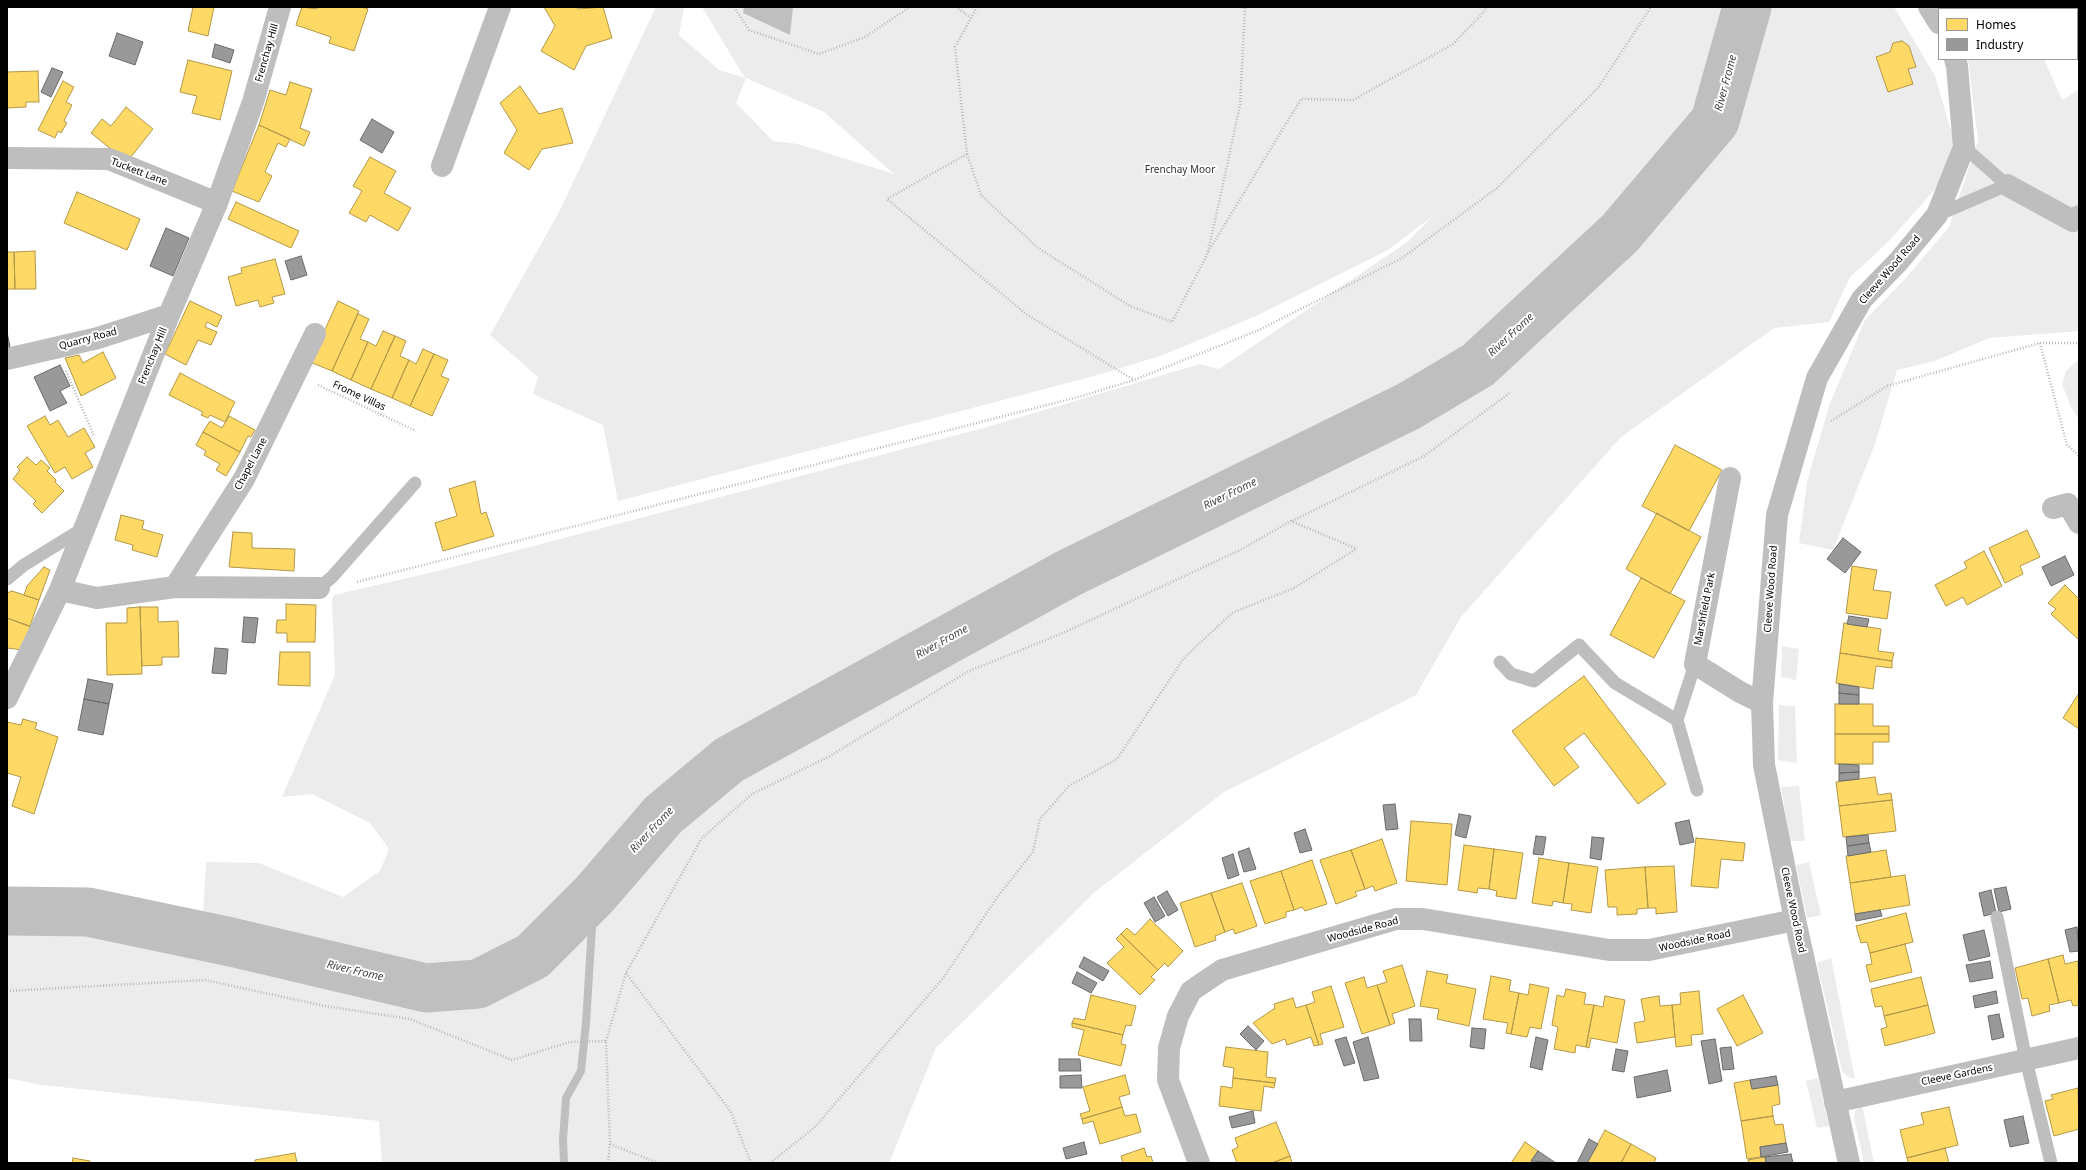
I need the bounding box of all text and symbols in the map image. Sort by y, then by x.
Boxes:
legend [1938,8,2078,60]
text: Homes [1976,16,2016,33]
street label: Frenchay Hill [253,22,281,84]
text: Industry [1976,36,2023,53]
water label: River Frome [1712,53,1740,113]
street label: Tuckett Lane [109,156,169,188]
park label: Frenchay Moor [1145,164,1215,176]
street label: Cleeve Wood Road [1857,233,1923,307]
water label: River Frome [1485,310,1537,360]
street label: Quarry Road [58,325,118,353]
street label: Frenchay Hill [136,326,170,386]
street label: Frome Villas [331,379,387,413]
street label: Chapel Lane [232,436,270,492]
water label: River Frome [1201,475,1259,513]
street label: Cleeve Wood Road [1762,545,1780,633]
street label: Marshfield Park [1692,572,1718,646]
water label: River Frome [914,622,970,662]
water label: River Frome [627,804,677,856]
street label: Cleeve Wood Road [1778,866,1808,954]
street label: Woodside Road [1326,915,1400,945]
street label: Woodside Road [1658,928,1732,954]
water label: River Frome [325,958,385,984]
street label: Cleeve Gardens [1920,1062,1994,1088]

